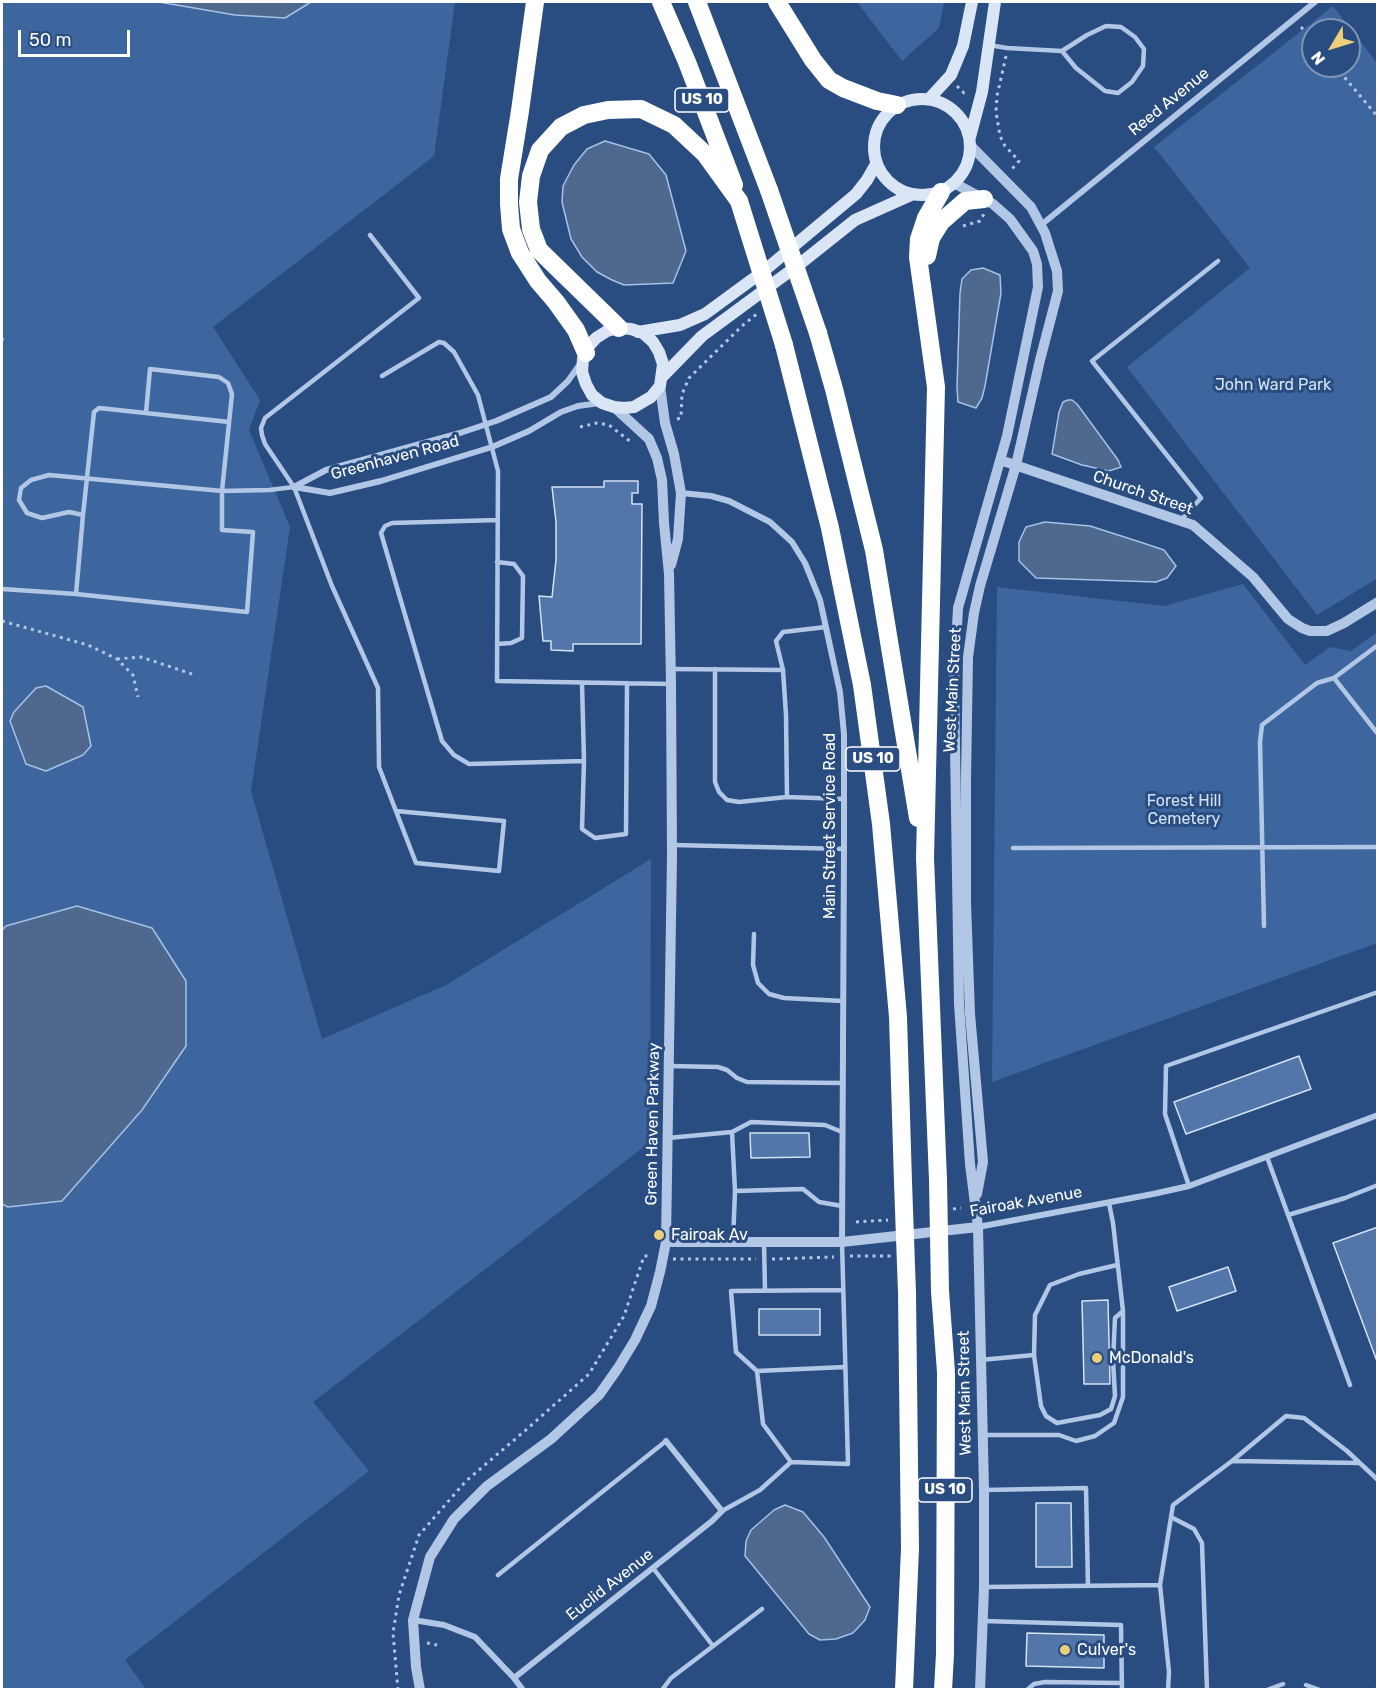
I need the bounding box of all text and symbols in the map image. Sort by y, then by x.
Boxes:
scale bar [21,18,134,56]
north arrow [1301,18,1361,78]
text: 50 m [29,29,72,51]
text: N [1307,48,1329,69]
street label: Reed Avenue [1125,64,1213,140]
road number: US 10 [675,88,729,112]
park label: John Ward Park [1215,375,1331,395]
street label: Greenhaven Road [329,432,461,484]
street label: Church Street [1090,467,1196,519]
street label: West Main Street [940,627,966,753]
street label: Main Street Service Road [820,733,840,919]
road number: US 10 [846,747,900,771]
park label: Forest Hill Cemetery [1147,791,1221,829]
street label: Green Haven Parkway [642,1042,664,1206]
street label: Fairoak Avenue [968,1183,1084,1221]
place label: Fairoak Av [671,1225,748,1245]
marker: Fairoak Av [652,1228,666,1242]
street label: West Main Street [954,1330,976,1456]
place label: McDonald's [1109,1348,1194,1368]
marker: McDonald's [1090,1351,1104,1365]
road number: US 10 [918,1478,972,1502]
street label: Euclid Avenue [563,1545,657,1625]
place label: Culver's [1077,1640,1136,1660]
marker: Culver's [1058,1643,1072,1657]

